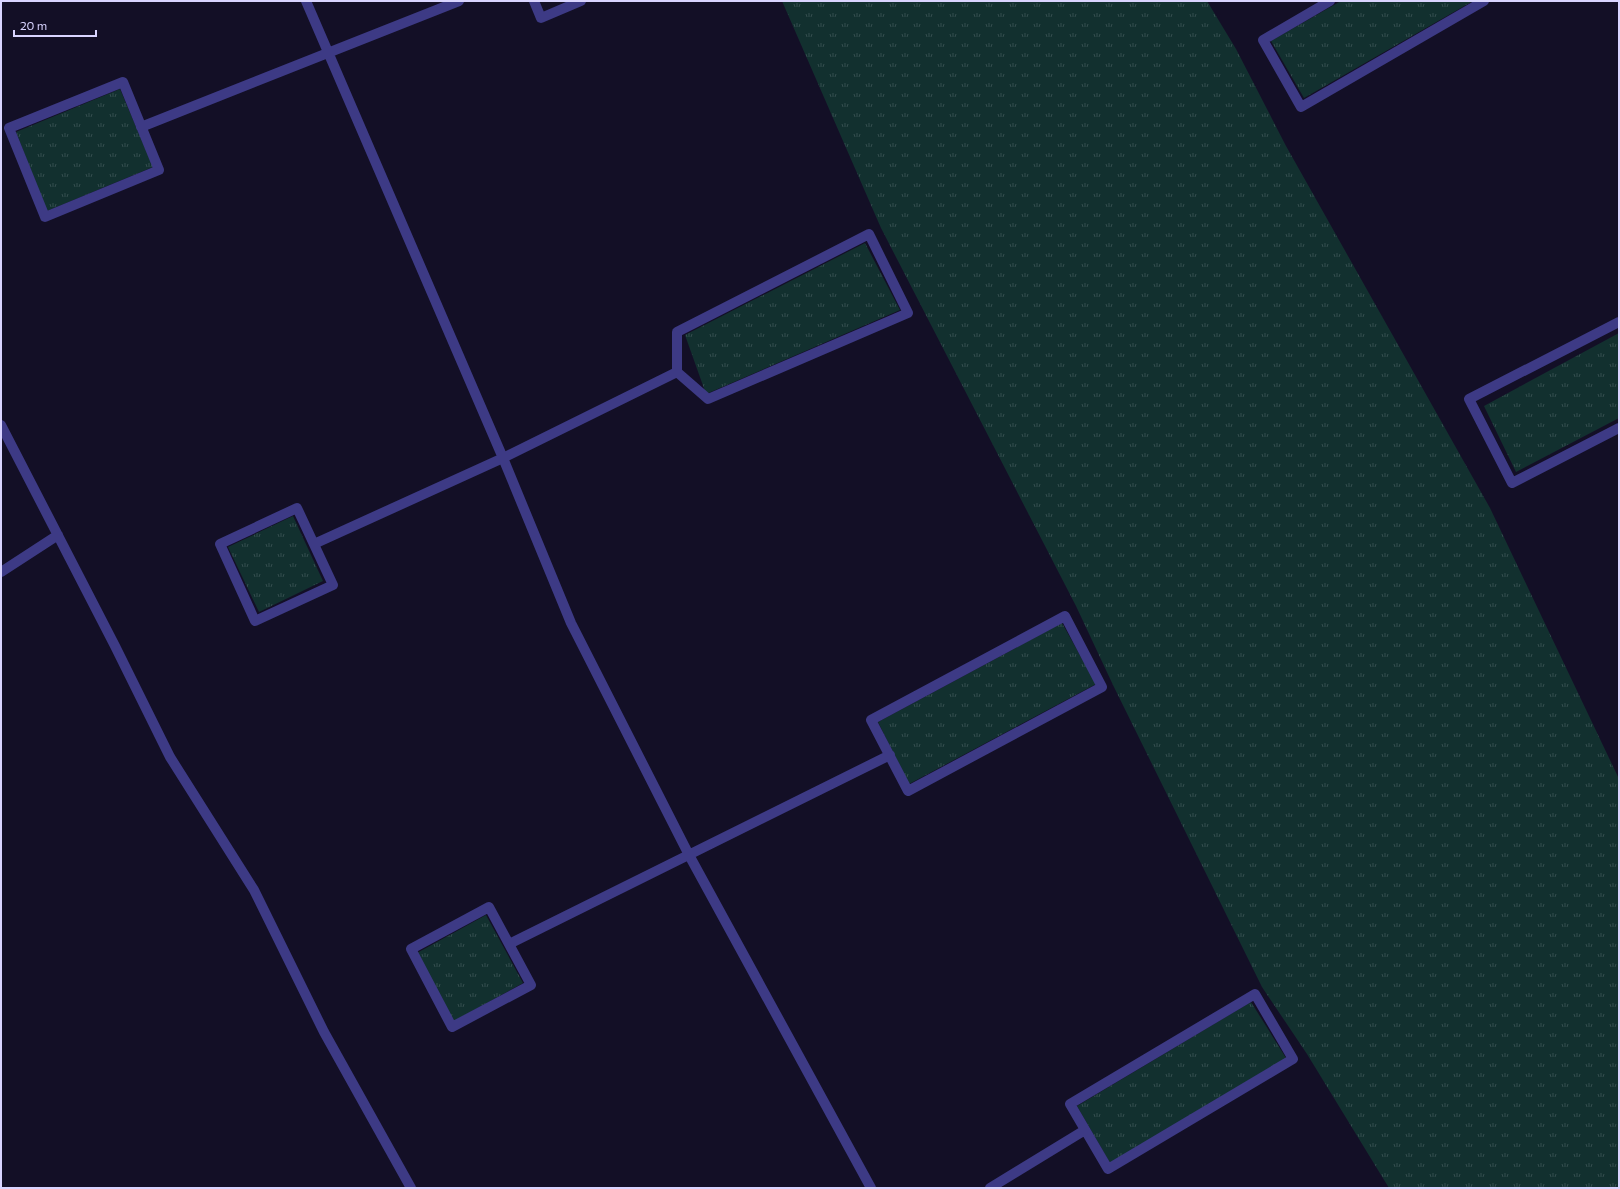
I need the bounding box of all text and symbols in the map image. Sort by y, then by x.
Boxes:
scale bar [14,12,96,38]
text: 20 m [20,18,47,32]

